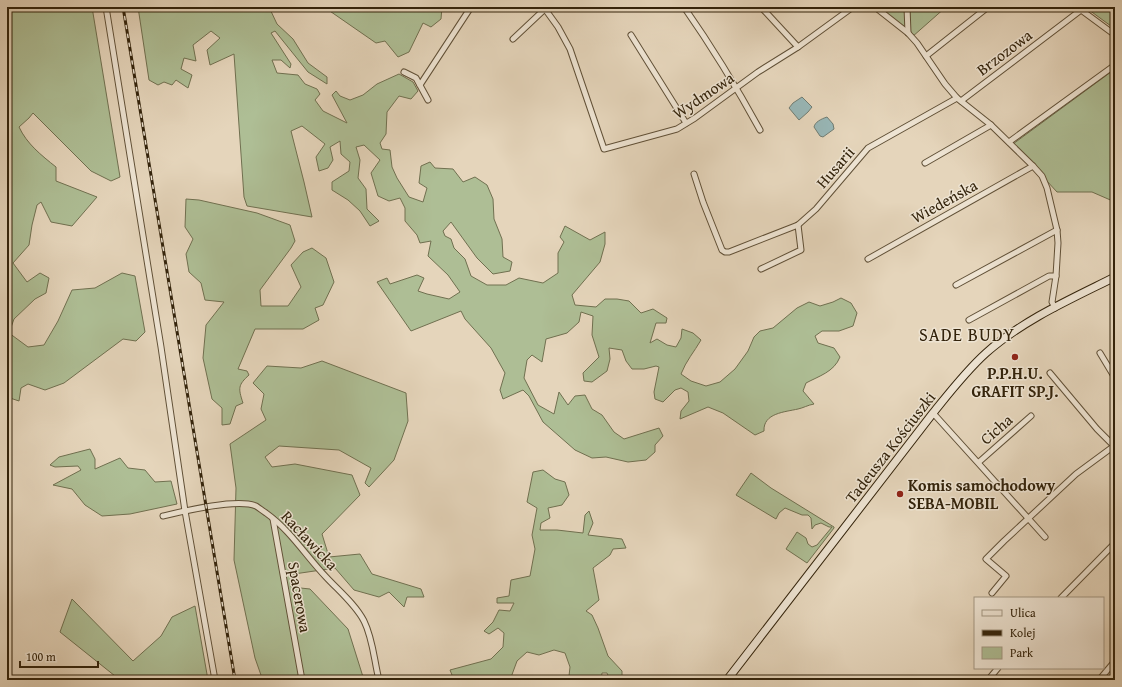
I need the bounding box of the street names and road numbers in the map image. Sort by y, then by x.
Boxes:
street label: Brzozowa [971,23,1037,81]
street label: Wydmowa [667,65,739,124]
street label: Husarii [810,140,860,193]
street label: Wiedeńska [906,173,982,229]
street label: Tadeusza Kościuszki [839,386,941,508]
street label: Cicha [974,408,1018,450]
street label: Racławicka [276,505,344,576]
street label: Spacerowa [282,560,318,635]

